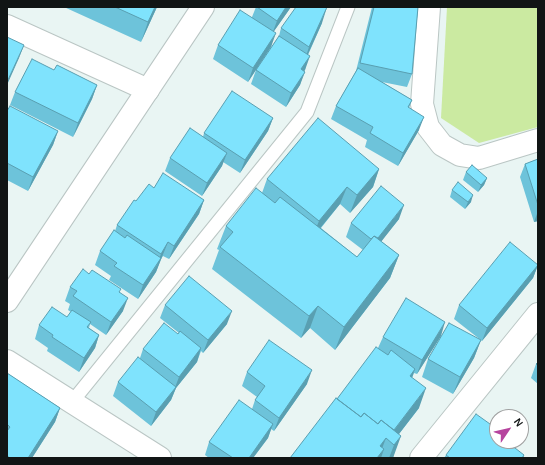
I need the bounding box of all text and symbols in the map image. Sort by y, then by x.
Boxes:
north arrow [489,409,529,449]
text: N [511,415,526,429]

